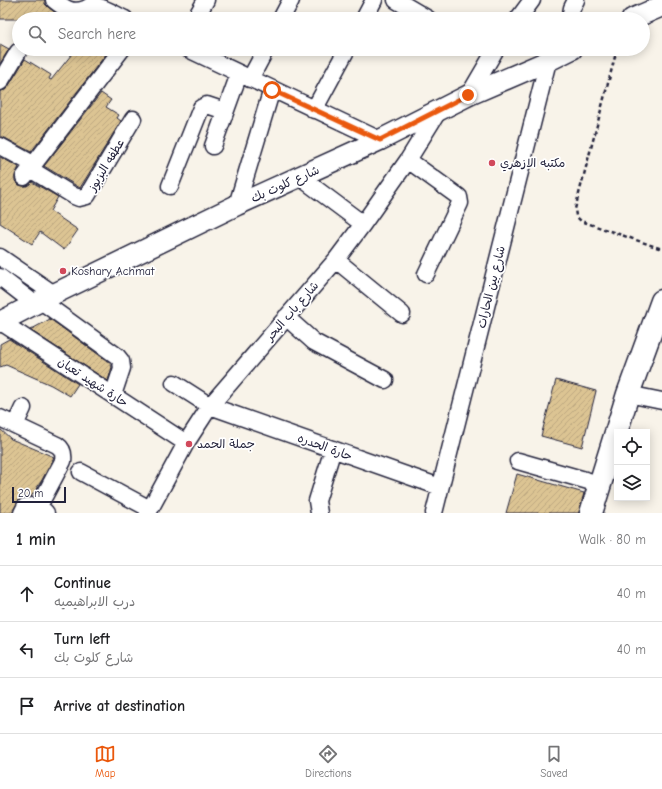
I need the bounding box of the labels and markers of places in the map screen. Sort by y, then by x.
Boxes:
place label: مكتبه الازهري [500,156,565,172]
marker: مكتبه الازهري [487,158,497,168]
place label: Koshary Achmat [71,264,155,278]
marker: Koshary Achmat [58,266,68,276]
place label: جملة الحمد [197,437,255,452]
marker: جملة الحمد [184,439,194,449]

